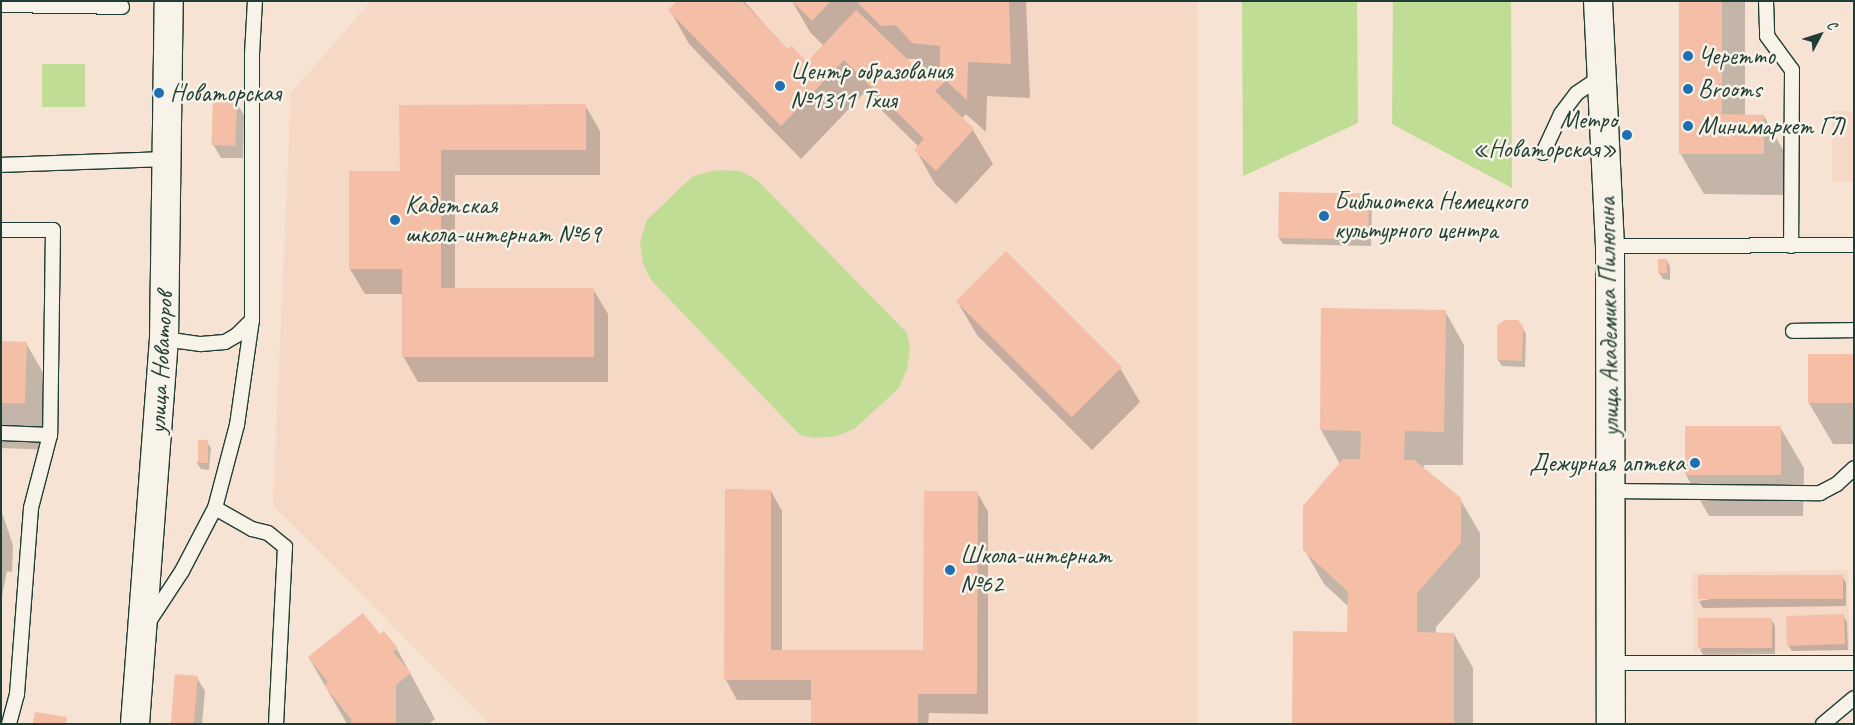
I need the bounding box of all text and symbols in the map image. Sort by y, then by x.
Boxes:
north arrow [1795,10,1845,60]
text: С [1823,17,1841,33]
place label: Черетто [1698,41,1775,71]
marker: Черетто [1682,50,1694,62]
place label: Центр образования №1311 Тхия [790,57,955,116]
place label: Brooms [1698,74,1761,104]
place label: Новаторская [170,78,281,108]
marker: Центр образования №1311 Тхия [774,80,786,92]
marker: Brooms [1682,83,1694,95]
marker: Новаторская [152,86,166,100]
place label: Метро «Новаторская» [1472,106,1617,165]
place label: Минимаркет ГЛ [1698,111,1845,141]
marker: Минимаркет ГЛ [1682,120,1694,132]
marker: Метро «Новаторская» [1621,129,1633,141]
place label: Библиотека Немецкого культурного центра [1334,187,1525,246]
place label: Кадетская школа-интернат №69 [405,191,601,250]
street label: улица Академика Пилюгина [1592,200,1626,434]
marker: Библиотека Немецкого культурного центра [1318,210,1330,222]
marker: Кадетская школа-интернат №69 [389,214,401,226]
street label: улица Новаторов [142,290,180,436]
place label: Дежурная аптека [1529,448,1685,478]
marker: Дежурная аптека [1689,457,1701,469]
place label: Школа-интернат №62 [960,541,1112,600]
marker: Школа-интернат №62 [944,564,956,576]

